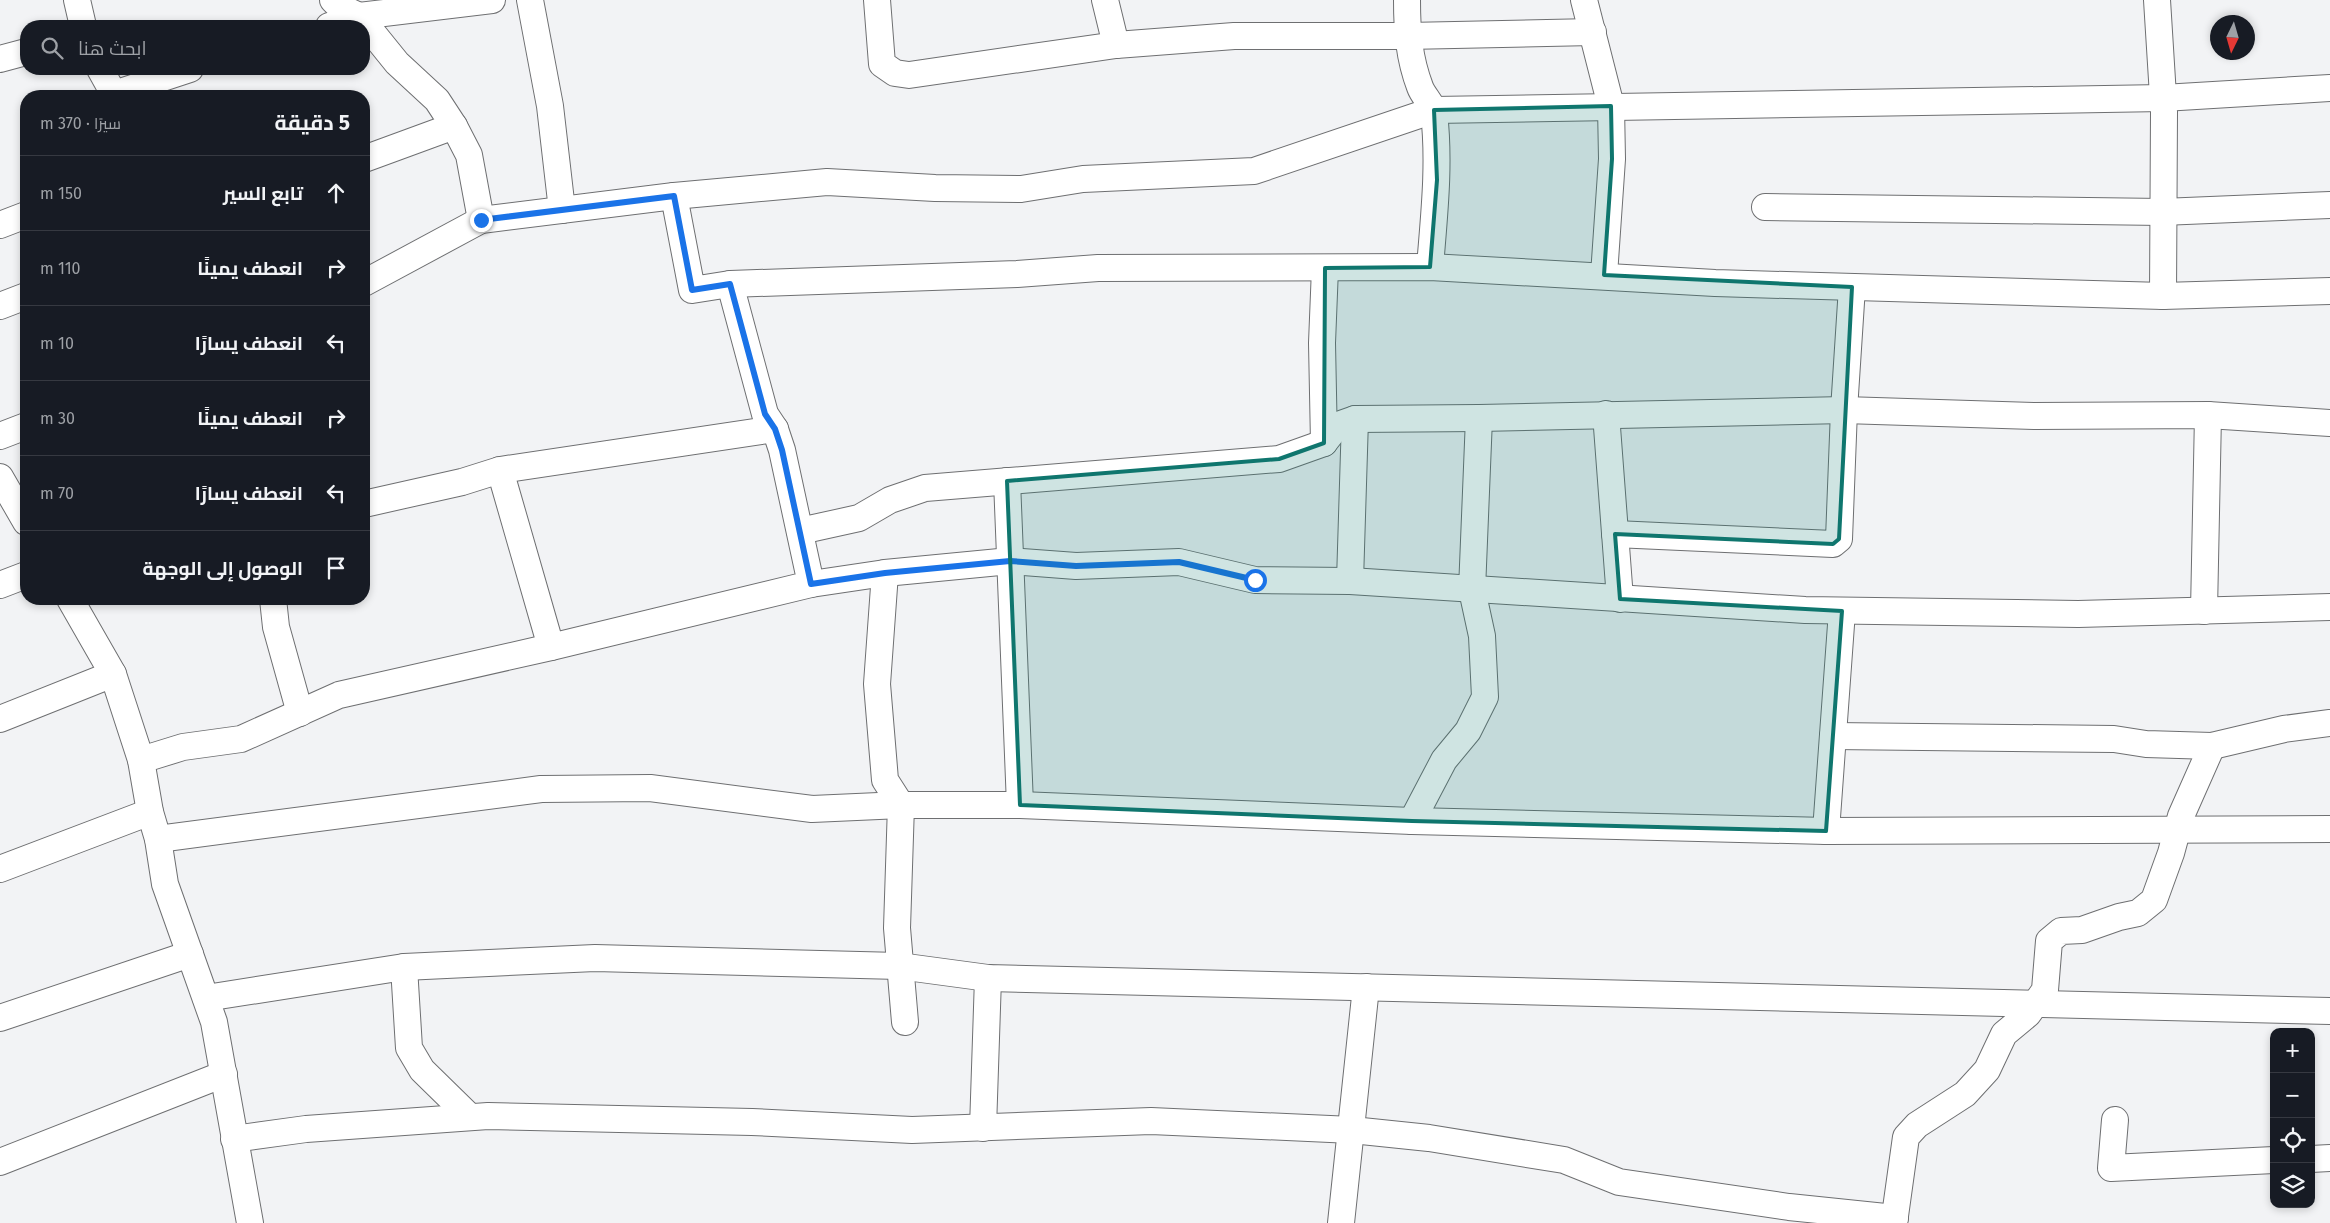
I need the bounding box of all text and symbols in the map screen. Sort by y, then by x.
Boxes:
north arrow [2210,15,2255,60]
search box [20,20,370,75]
icon: search [38,34,66,62]
text: ابحث هنا [78,37,147,60]
text: 5 دقيقة [274,110,350,136]
text: سيرًا · 370 m [40,114,121,133]
icon: ahead [322,179,350,207]
text: تابع السير [223,182,303,205]
text: 150 m [40,184,82,203]
route end [470,209,493,232]
icon: right [322,254,350,282]
text: انعطف يمينًا [197,257,303,280]
text: 110 m [40,259,81,278]
icon: left [322,329,350,357]
text: انعطف يسارًا [195,332,303,355]
text: 10 m [40,334,74,353]
icon: right [322,404,350,432]
text: انعطف يمينًا [197,407,303,430]
text: 30 m [40,409,75,428]
icon: left [322,479,350,507]
text: انعطف يسارًا [195,482,303,505]
text: 70 m [40,484,74,503]
icon: arrive [322,554,350,582]
text: الوصول إلى الوجهة [143,557,303,580]
route start [1244,569,1267,592]
map controls [2270,1028,2315,1208]
button: + [2270,1028,2315,1073]
button: − [2270,1073,2315,1118]
button: locate [2270,1118,2315,1163]
button: layers [2270,1163,2315,1208]

